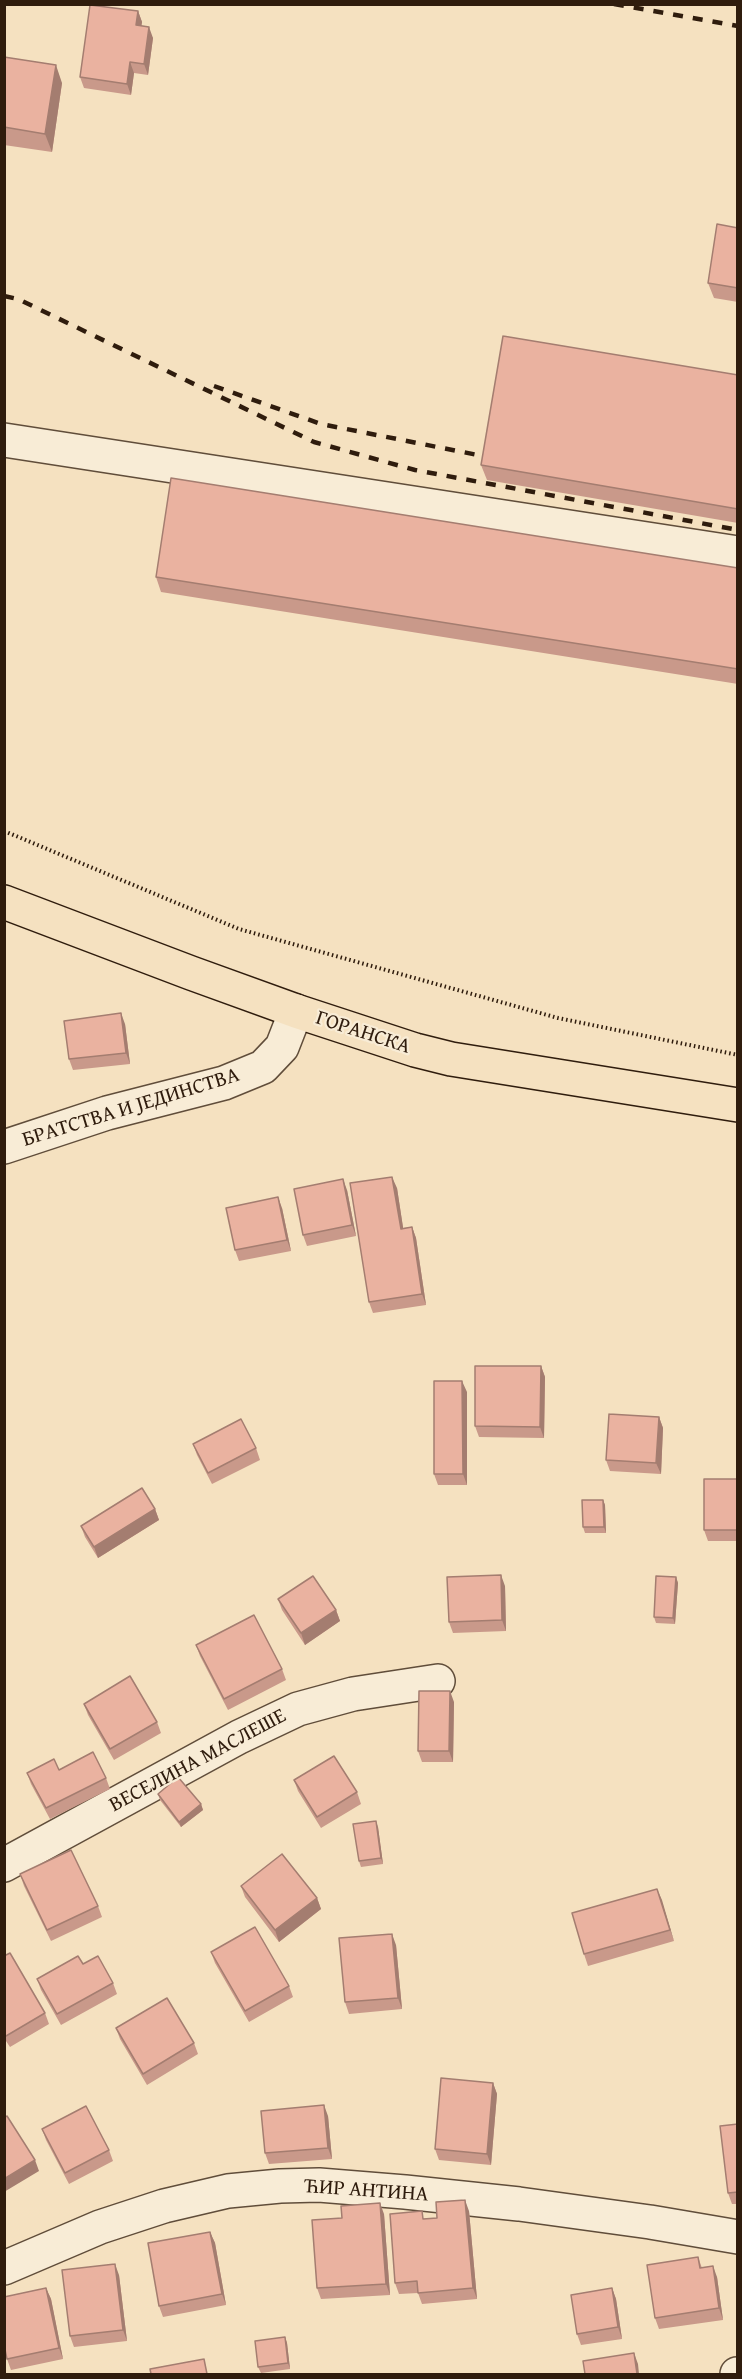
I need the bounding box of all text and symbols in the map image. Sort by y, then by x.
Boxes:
street label: ГОРАНСКА [313,1006,413,1060]
street label: БРАТСТВА И ЈЕДИНСТВА [19,1063,243,1153]
street label: ВЕСЕЛИНА МАСЛЕШЕ [105,1704,291,1818]
street label: ЋИР АНТИНА [303,2174,429,2208]

